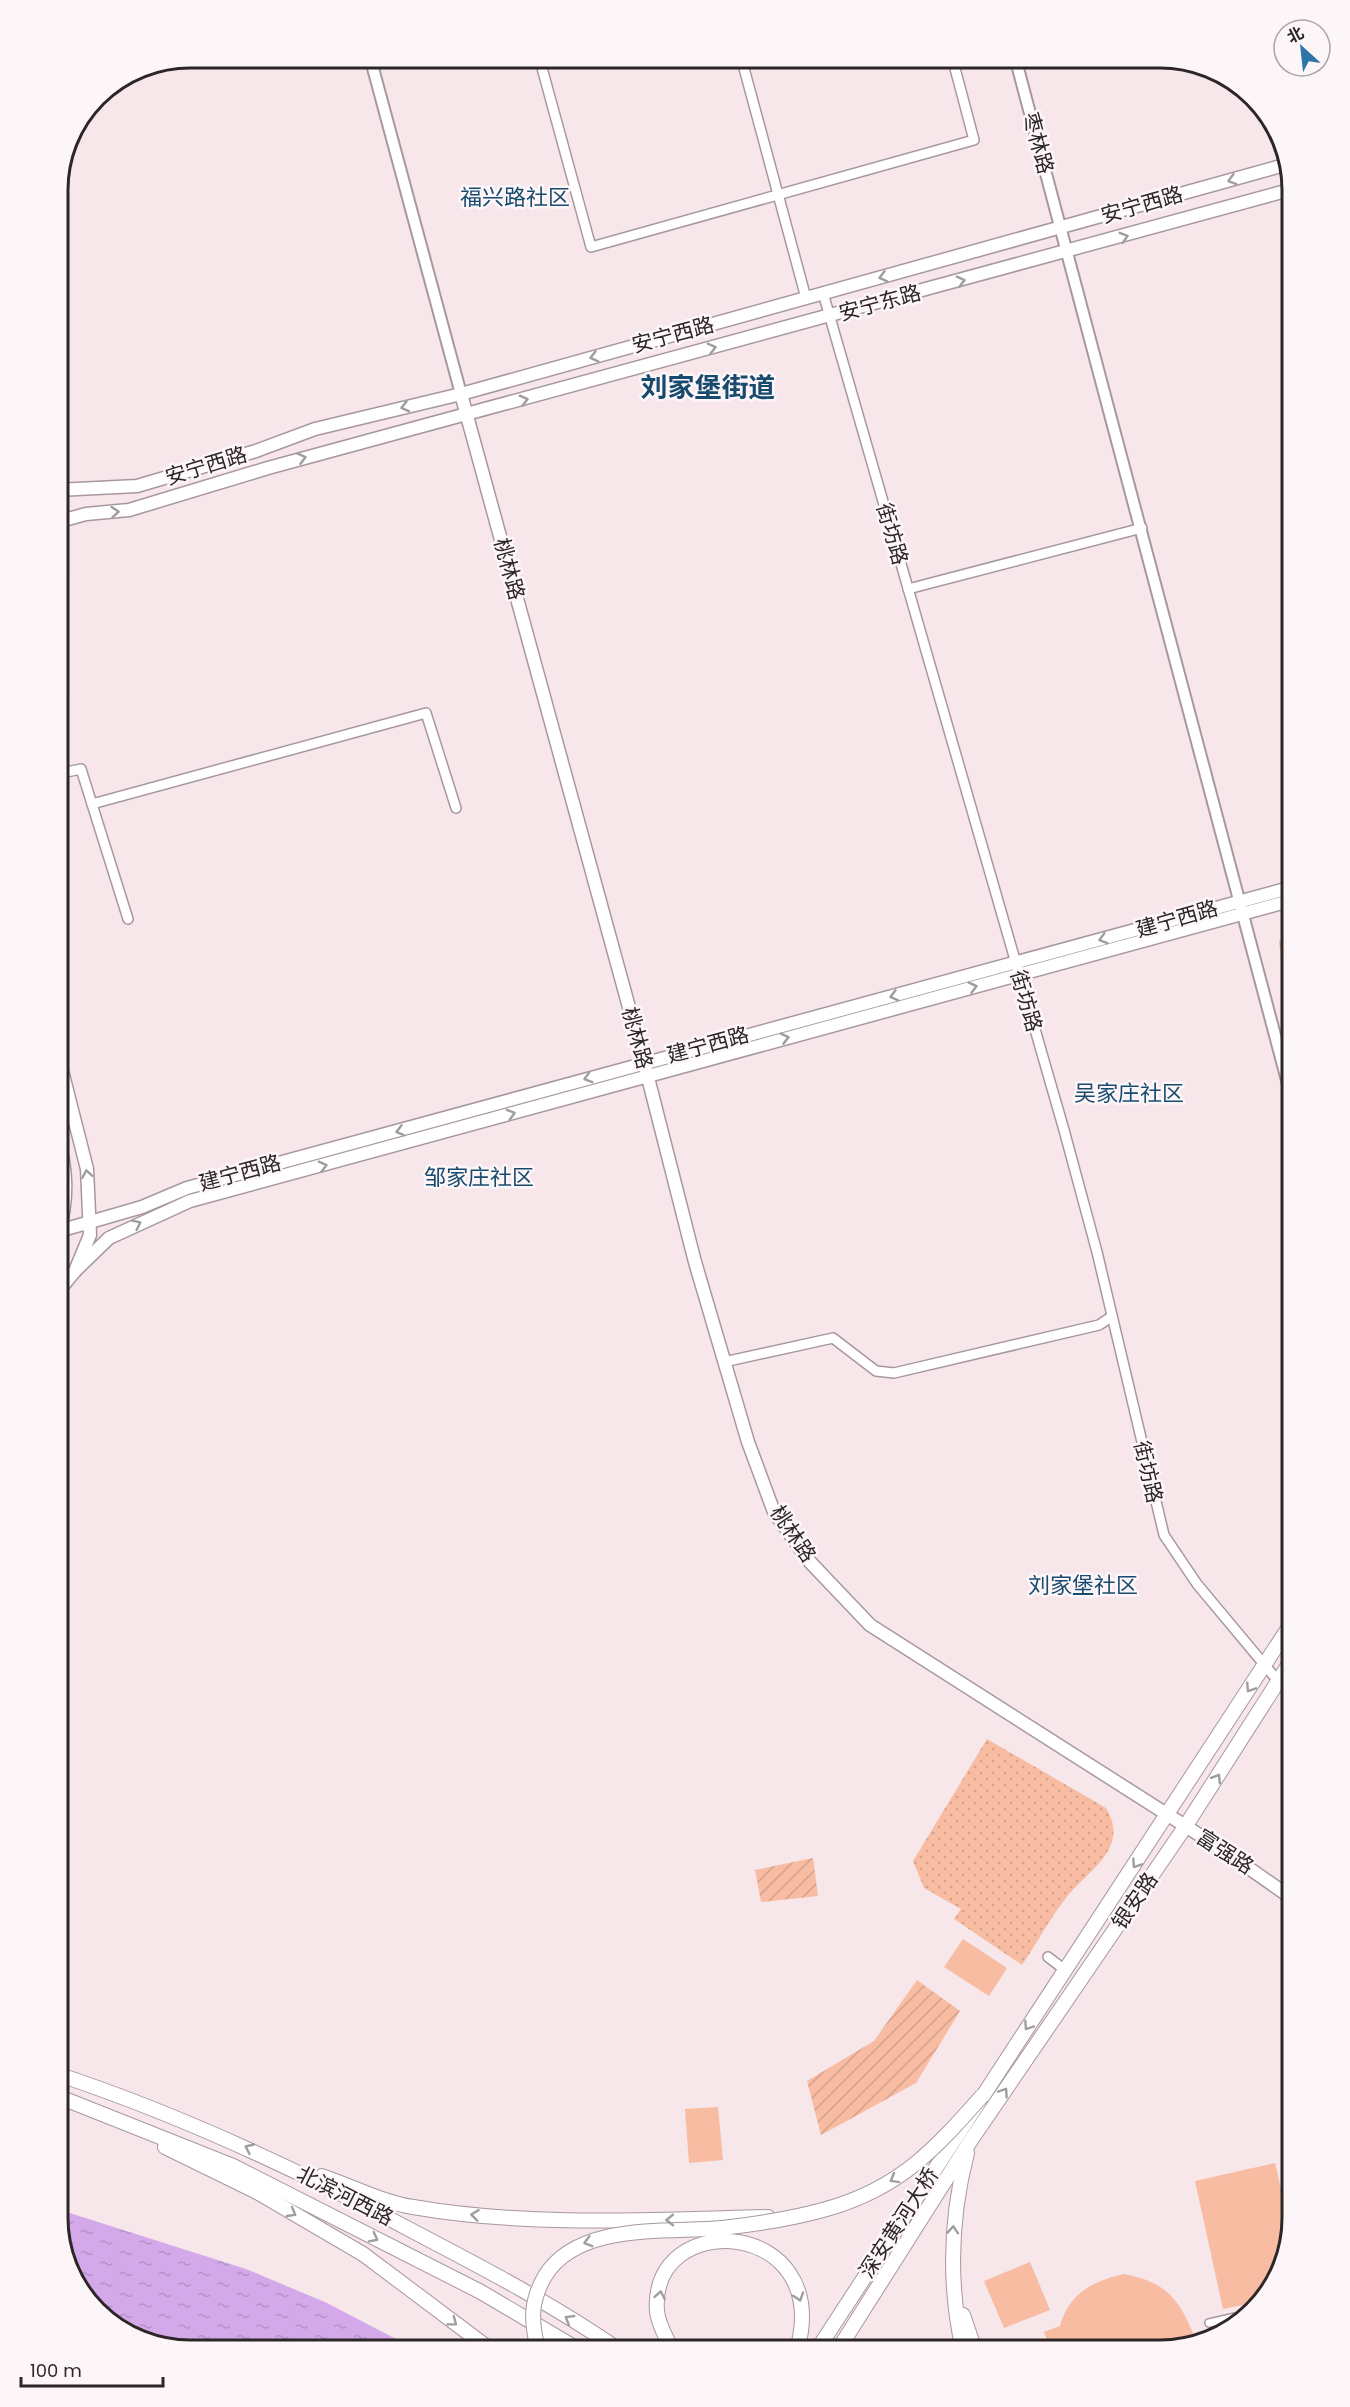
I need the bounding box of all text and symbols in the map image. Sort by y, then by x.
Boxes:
north arrow [1272,18,1332,78]
text: 北 [1283,21,1308,49]
street label: 枣林路 [1016,109,1061,177]
one-way arrow [1227,173,1238,185]
street label: 安宁西路 [1097,179,1186,230]
district label: 福兴路社区 [460,182,570,213]
one-way arrow [1119,231,1129,244]
one-way arrow [878,269,888,282]
one-way arrow [955,276,966,288]
street label: 安宁东路 [836,278,924,327]
street label: 安宁西路 [629,310,717,359]
one-way arrow [707,343,717,356]
one-way arrow [589,349,599,362]
district label: 刘家堡街道 [641,369,776,406]
one-way arrow [519,394,529,407]
one-way arrow [400,400,410,413]
street label: 安宁西路 [161,439,250,492]
one-way arrow [297,453,307,466]
street label: 街坊路 [870,500,915,568]
one-way arrow [110,505,119,518]
street label: 桃林路 [487,535,532,603]
street label: 建宁西路 [1132,893,1221,944]
one-way arrow [1098,932,1108,945]
street label: 街坊路 [1004,967,1049,1035]
one-way arrow [968,981,978,994]
one-way arrow [889,989,900,1001]
street label: 桃林路 [615,1004,660,1072]
street label: 建宁西路 [664,1020,752,1069]
one-way arrow [779,1033,790,1045]
one-way arrow [583,1071,594,1083]
district label: 吴家庄社区 [1074,1078,1184,1109]
one-way arrow [505,1109,516,1121]
one-way arrow [395,1123,405,1136]
street label: 建宁西路 [196,1148,284,1197]
one-way arrow [317,1161,328,1173]
district label: 邹家庄社区 [424,1162,534,1193]
one-way arrow [82,1169,94,1178]
one-way arrow [131,1219,142,1231]
street label: 街坊路 [1127,1438,1170,1506]
street label: 桃林路 [764,1499,823,1568]
district label: 刘家堡社区 [1028,1570,1138,1601]
one-way arrow [1245,1682,1257,1692]
one-way arrow [1209,1773,1220,1784]
street label: 富强路 [1191,1822,1260,1881]
one-way arrow [1132,1857,1143,1868]
street label: 银安路 [1105,1866,1164,1935]
one-way arrow [1024,2019,1035,2030]
one-way arrow [997,2087,1008,2098]
one-way arrow [244,2144,255,2156]
street label: 北滨河西路 [292,2159,399,2232]
street label: 深安黄河大桥 [852,2162,945,2283]
one-way arrow [890,2172,900,2183]
one-way arrow [286,2206,296,2217]
one-way arrow [470,2209,479,2221]
one-way arrow [665,2213,674,2226]
one-way arrow [946,2225,959,2234]
one-way arrow [367,2230,378,2242]
one-way arrow [583,2235,594,2247]
one-way arrow [653,2290,665,2299]
one-way arrow [792,2291,804,2301]
one-way arrow [447,2315,458,2326]
one-way arrow [565,2315,575,2326]
scale bar [21,2350,164,2388]
text: 100 m [30,2358,82,2383]

